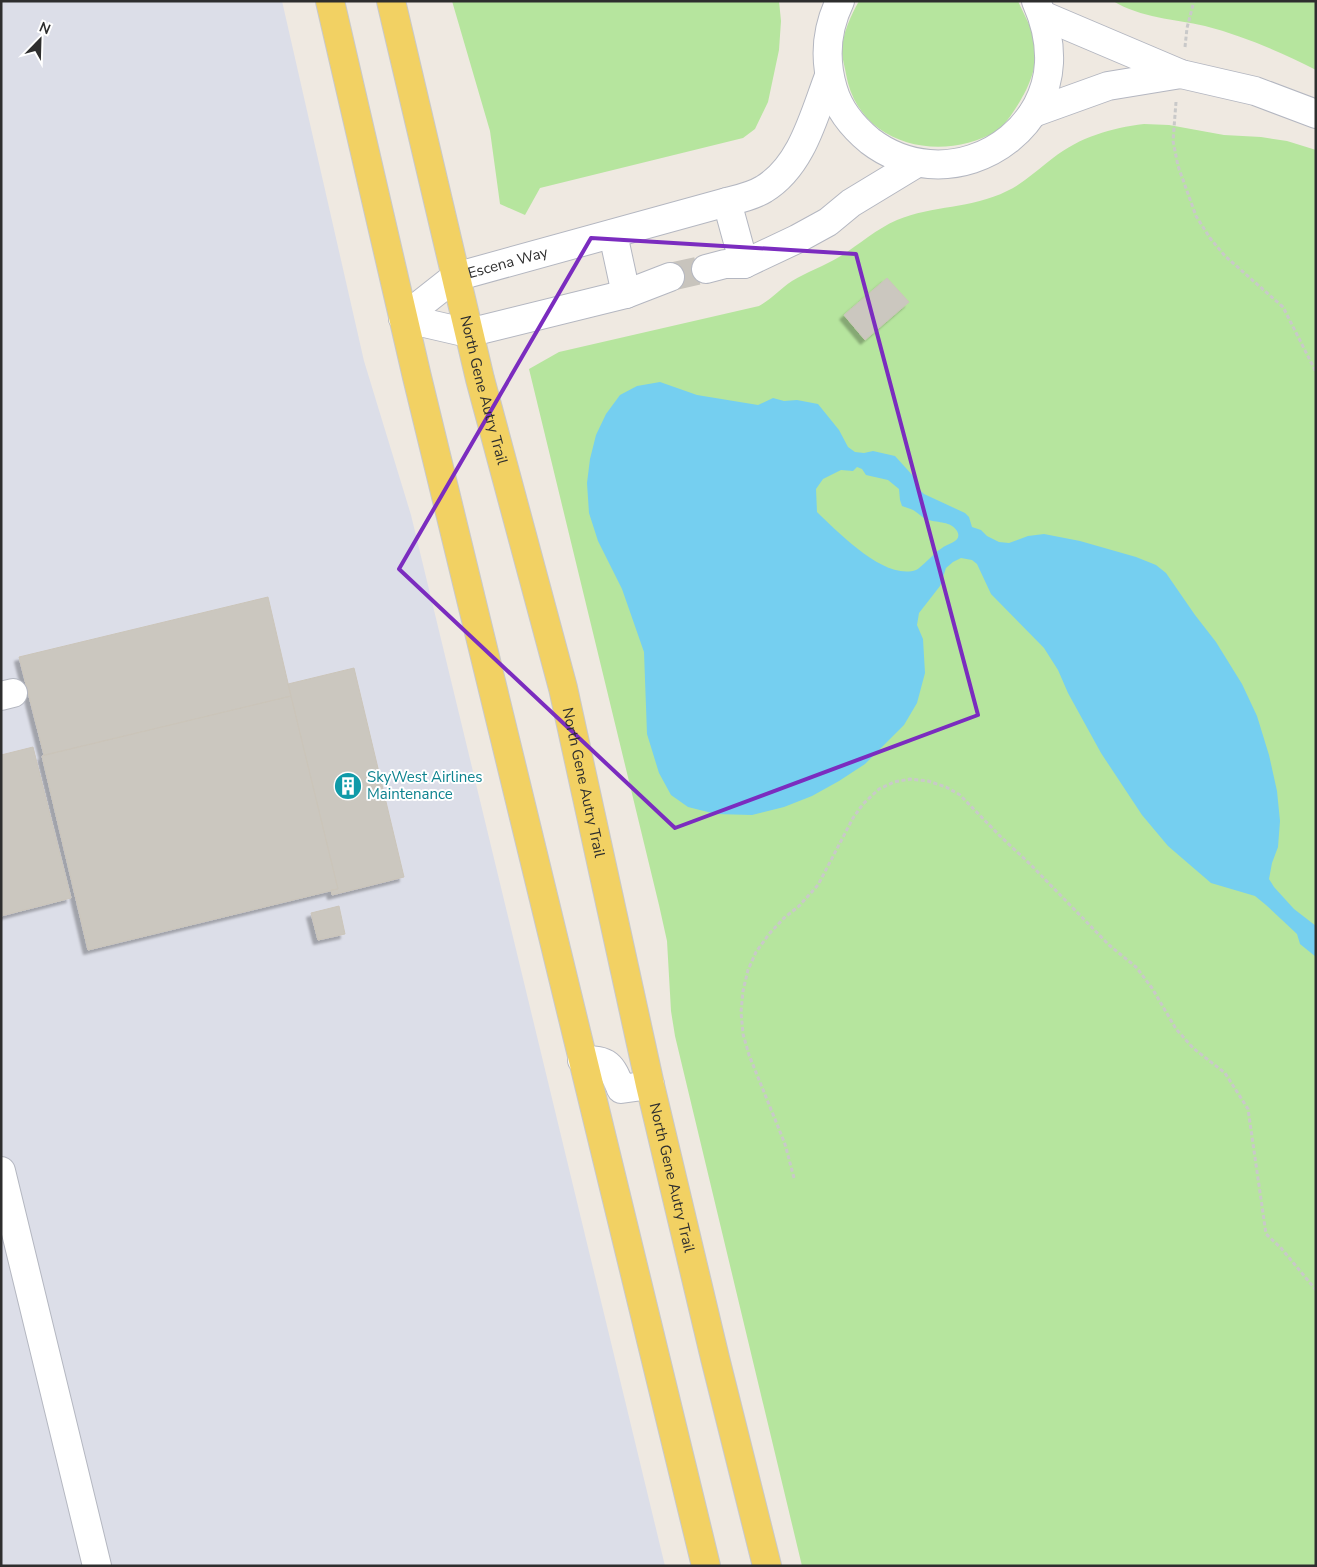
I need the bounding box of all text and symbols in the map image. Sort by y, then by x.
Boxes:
north arrow [15,15,65,65]
text: N [36,18,53,39]
street label: Escena Way [466,242,550,283]
street label: North Gene Autry Trail [455,313,513,467]
street label: North Gene Autry Trail [558,705,610,860]
place label: SkyWest Airlines Maintenance [367,767,482,804]
building icon: SkyWest Airlines Maintenance [333,771,363,801]
street label: North Gene Autry Trail [645,1101,700,1255]

